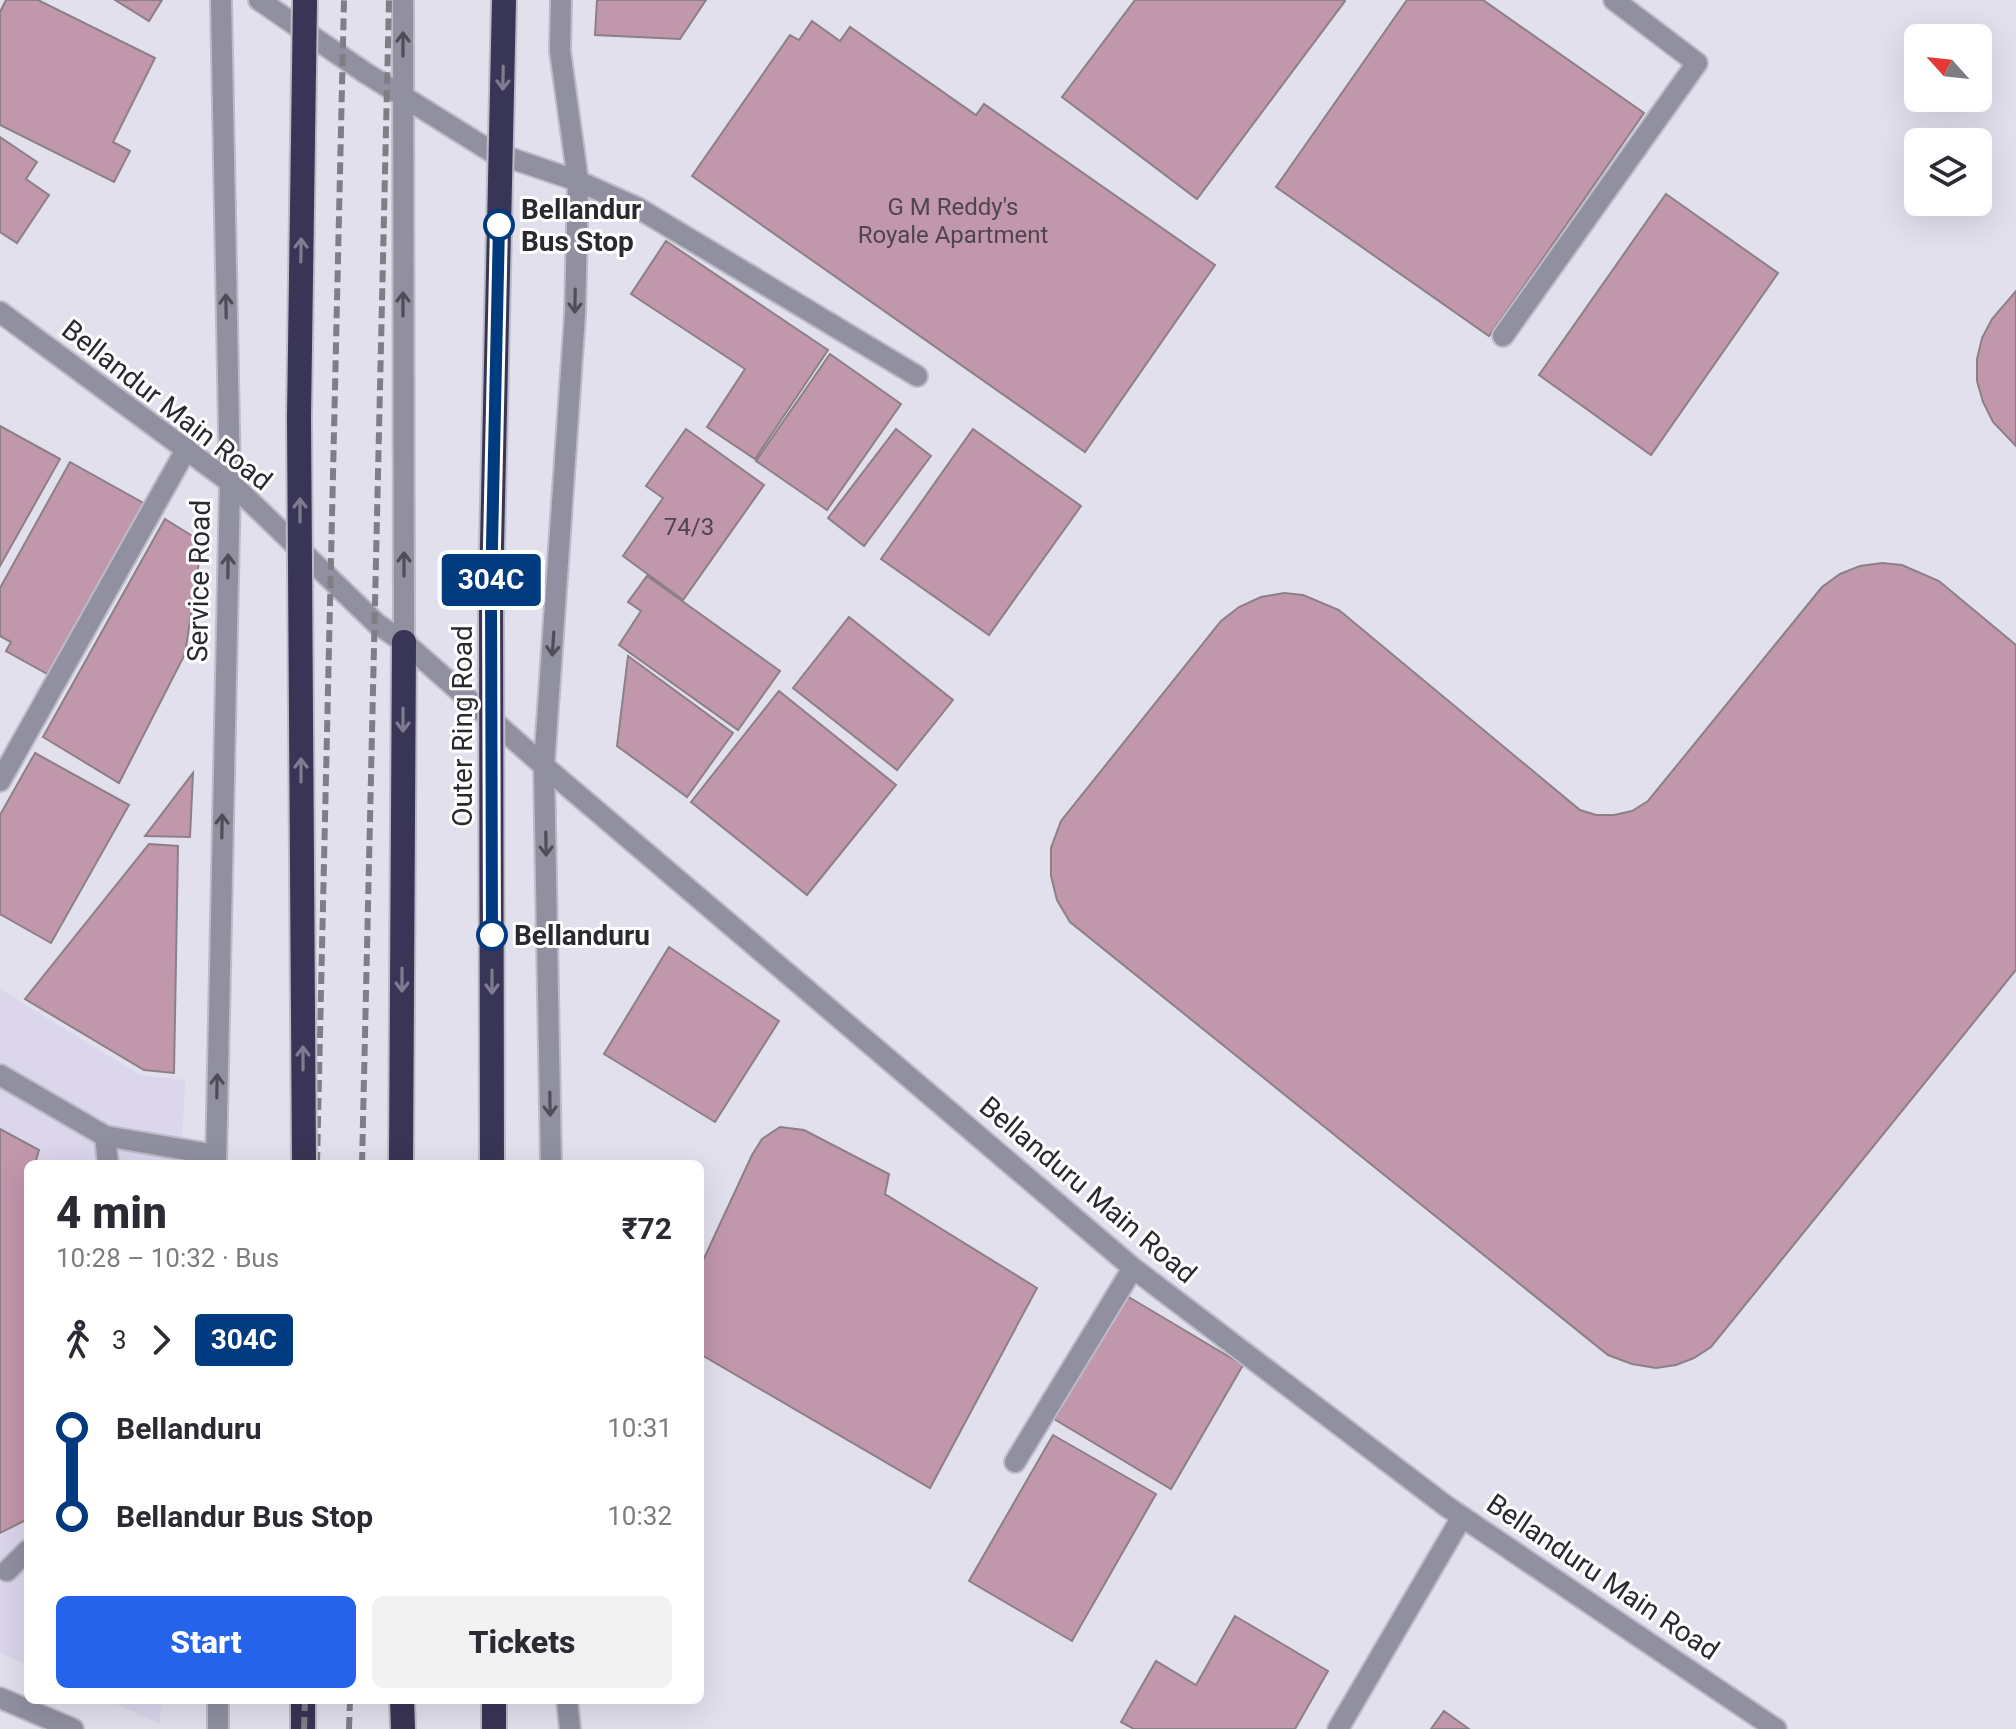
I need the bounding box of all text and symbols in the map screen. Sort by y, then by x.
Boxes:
north arrow [1904,24,1992,112]
map controls [1904,24,1992,216]
one-way arrow [395,31,411,58]
one-way arrow [495,64,510,91]
button: layers [1904,128,1992,216]
place label: Bellandur Bus Stop [521,193,641,258]
house number: G M Reddy's Royale Apartment [858,193,1048,249]
marker: Bellandur Bus Stop [484,210,514,240]
one-way arrow [294,237,309,264]
one-way arrow [568,287,583,314]
one-way arrow [395,291,411,318]
one-way arrow [219,293,234,320]
street label: Bellandur Main Road [55,313,279,497]
one-way arrow [292,497,308,524]
street label: Service Road [181,500,217,662]
house number: 74/3 [664,513,714,541]
one-way arrow [396,551,412,578]
one-way arrow [220,553,235,580]
line badge: 304C [435,554,547,606]
text: 304C [458,563,524,596]
street label: Outer Ring Road [446,625,479,827]
one-way arrow [545,630,560,657]
one-way arrow [395,706,411,733]
one-way arrow [294,757,309,784]
one-way arrow [215,813,230,840]
one-way arrow [538,830,553,857]
place label: Bellanduru [514,919,650,952]
marker: Bellanduru [477,920,507,950]
one-way arrow [394,966,410,993]
one-way arrow [484,968,500,995]
one-way arrow [295,1045,311,1072]
one-way arrow [209,1073,225,1100]
one-way arrow [542,1090,558,1117]
street label: Bellanduru Main Road [973,1090,1203,1290]
text: 4 min [56,1187,167,1239]
text: ₹72 [622,1211,672,1246]
text: 10:28 – 10:32 · Bus [56,1243,279,1273]
icon: walk [56,1318,100,1362]
icon: forward [139,1318,183,1362]
text: 304C [211,1323,277,1356]
text: 3 [112,1325,127,1355]
text: Bellanduru [116,1411,262,1446]
text: 10:31 [607,1413,672,1443]
street label: Bellanduru Main Road [1481,1487,1725,1667]
text: Bellandur Bus Stop [116,1499,373,1534]
text: 10:32 [607,1501,672,1531]
button: Start [56,1596,356,1688]
button: Tickets [372,1596,672,1688]

